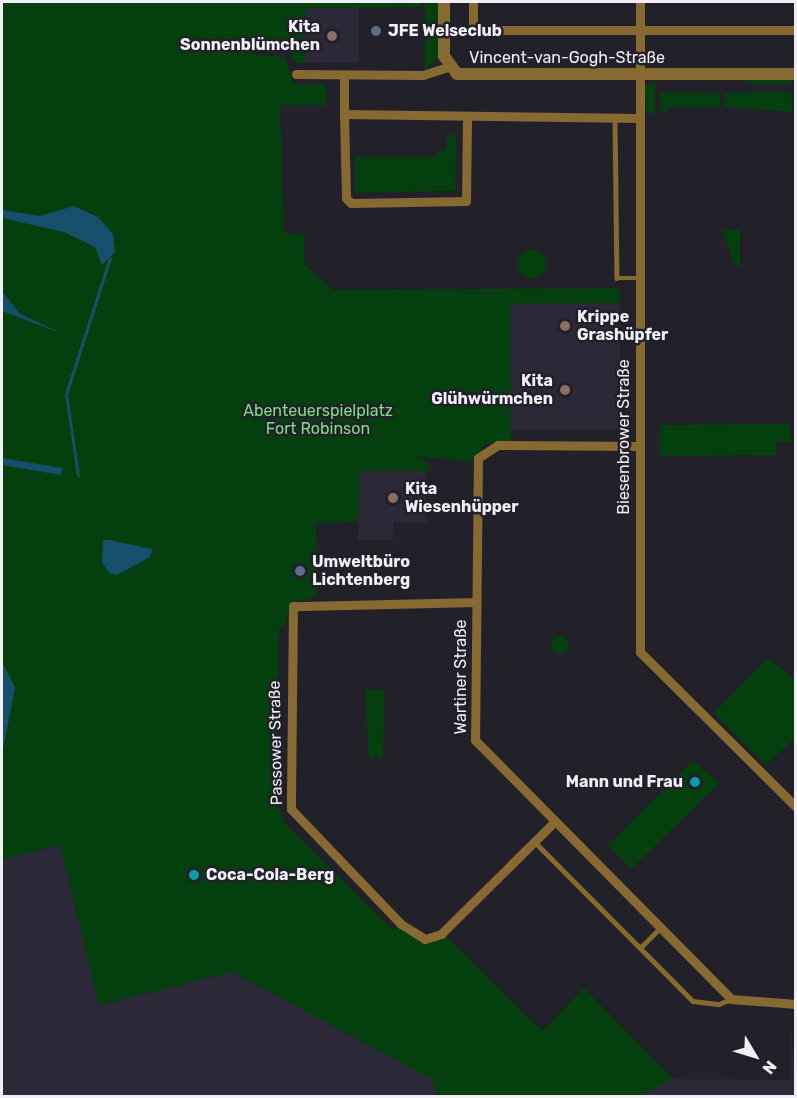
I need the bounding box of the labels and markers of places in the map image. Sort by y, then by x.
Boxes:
place label: Kita Sonnenblümchen [180,17,320,55]
place label: JFE Welseclub [388,21,502,41]
marker: JFE Welseclub [369,24,383,38]
marker: Kita Sonnenblümchen [325,29,339,43]
place label: Krippe Grashüpfer [577,307,668,345]
marker: Krippe Grashüpfer [558,319,572,333]
place label: Kita Glühwürmchen [431,371,553,409]
marker: Kita Glühwürmchen [558,383,572,397]
place label: Kita Wiesenhüpper [405,479,519,517]
marker: Kita Wiesenhüpper [386,491,400,505]
place label: Umweltbüro Lichtenberg [312,552,410,590]
marker: Umweltbüro Lichtenberg [293,564,307,578]
place label: Mann und Frau [566,772,683,792]
marker: Mann und Frau [688,775,702,789]
place label: Coca-Cola-Berg [206,865,334,885]
marker: Coca-Cola-Berg [187,868,201,882]

